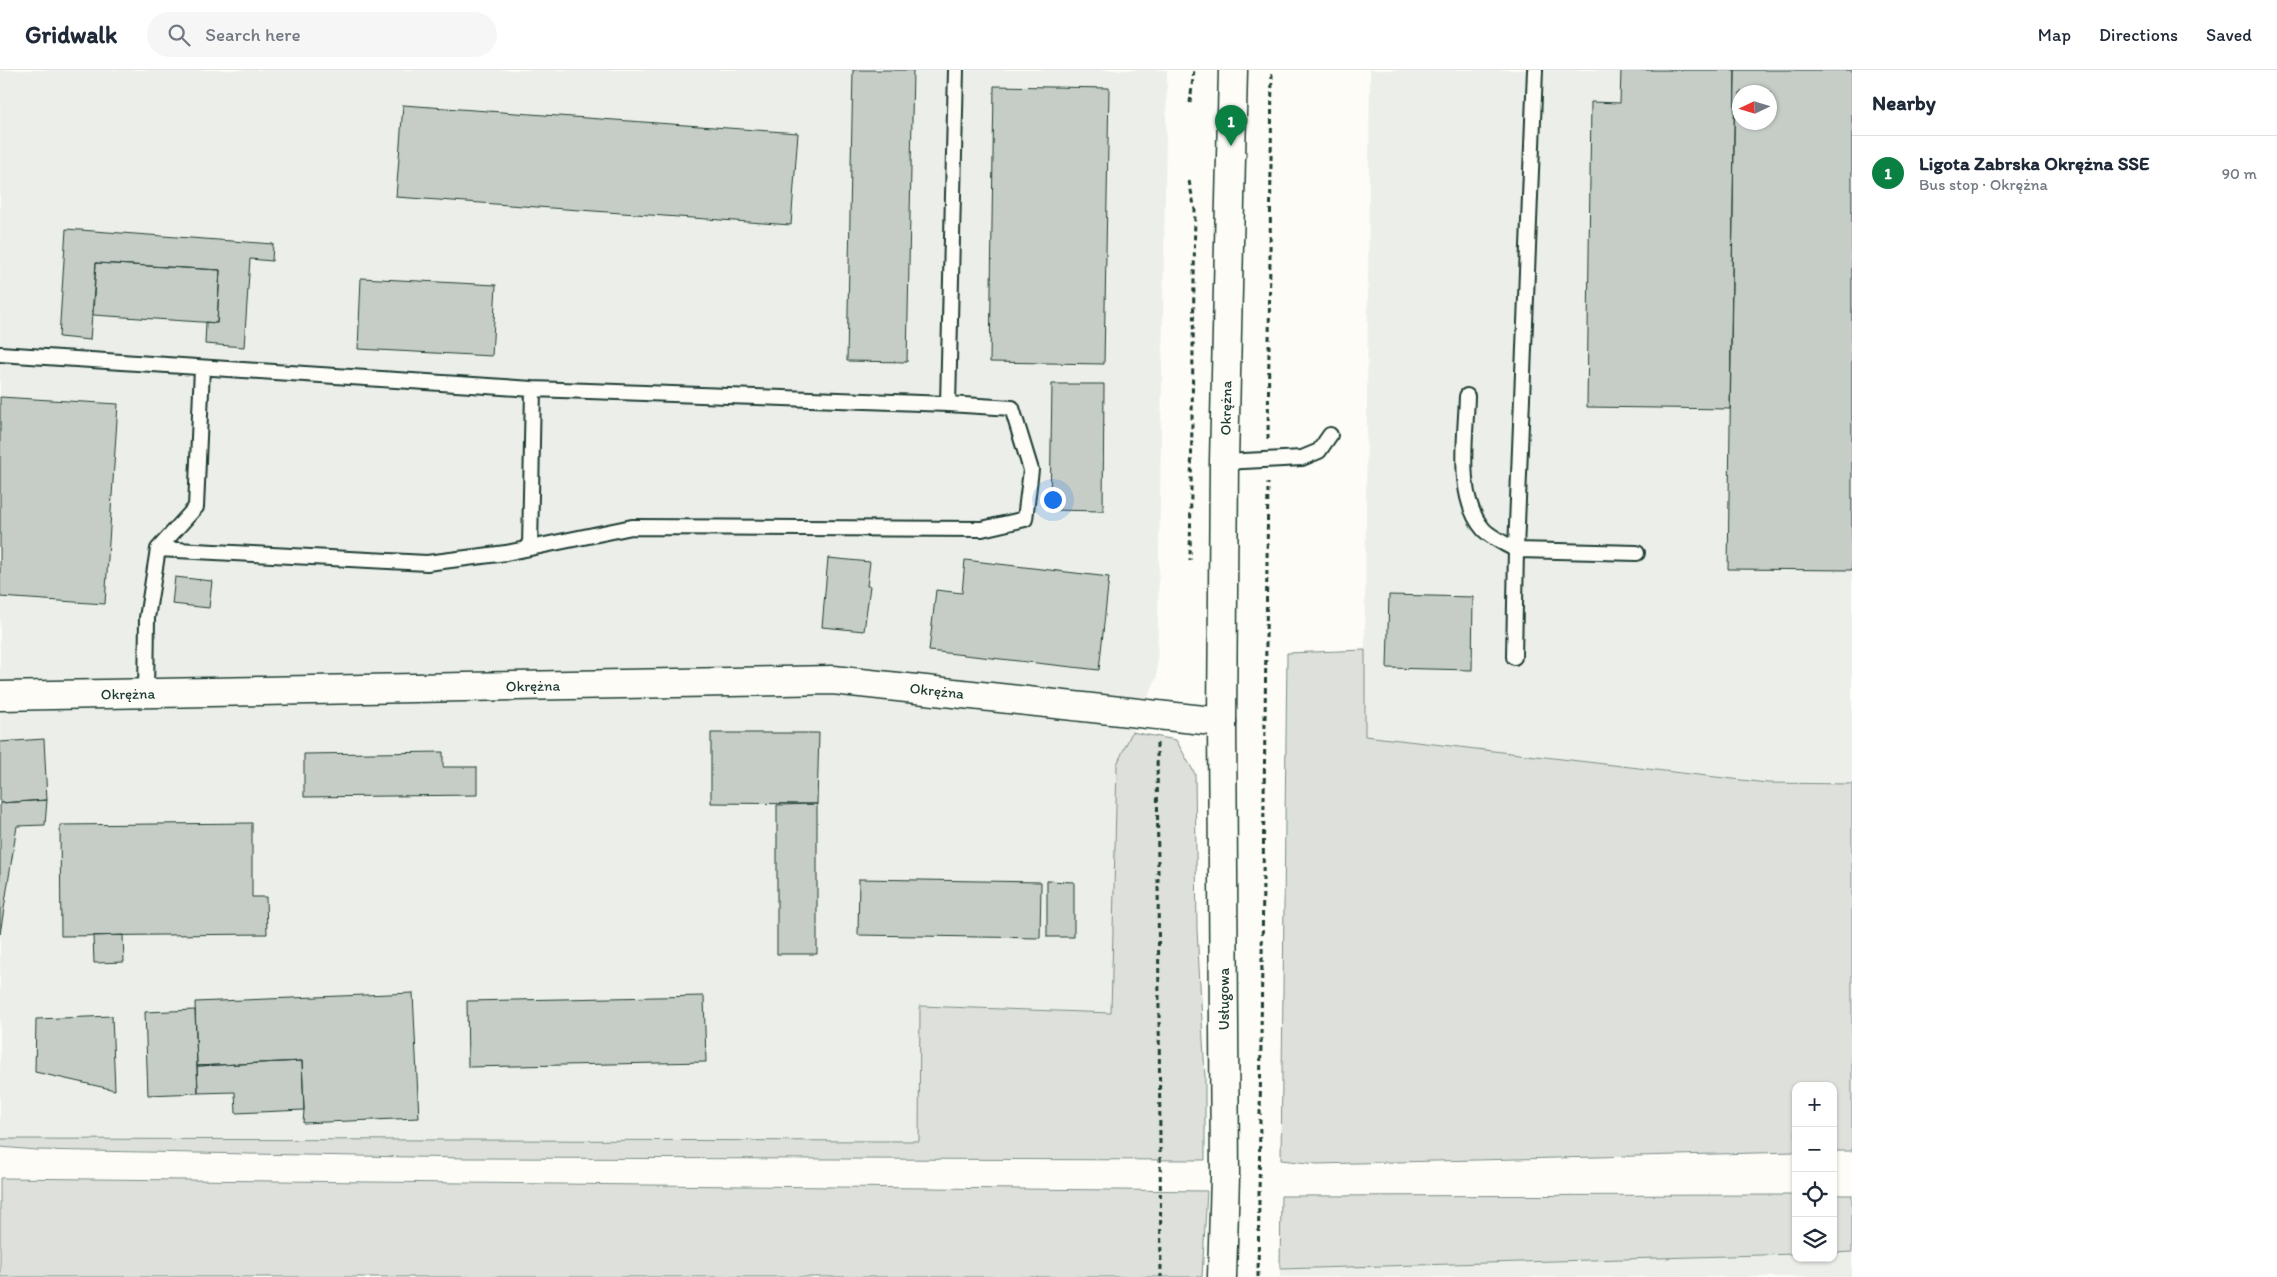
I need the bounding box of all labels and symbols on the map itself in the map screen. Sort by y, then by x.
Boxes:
north arrow [1732,85,1777,130]
pin: 1 [1215,105,1247,146]
street label: Okrężna [1217,380,1235,435]
your location [1040,487,1066,513]
street label: Okrężna [506,677,561,695]
street label: Okrężna [909,679,965,703]
street label: Okrężna [101,685,156,703]
street label: Usługowa [1215,968,1233,1030]

